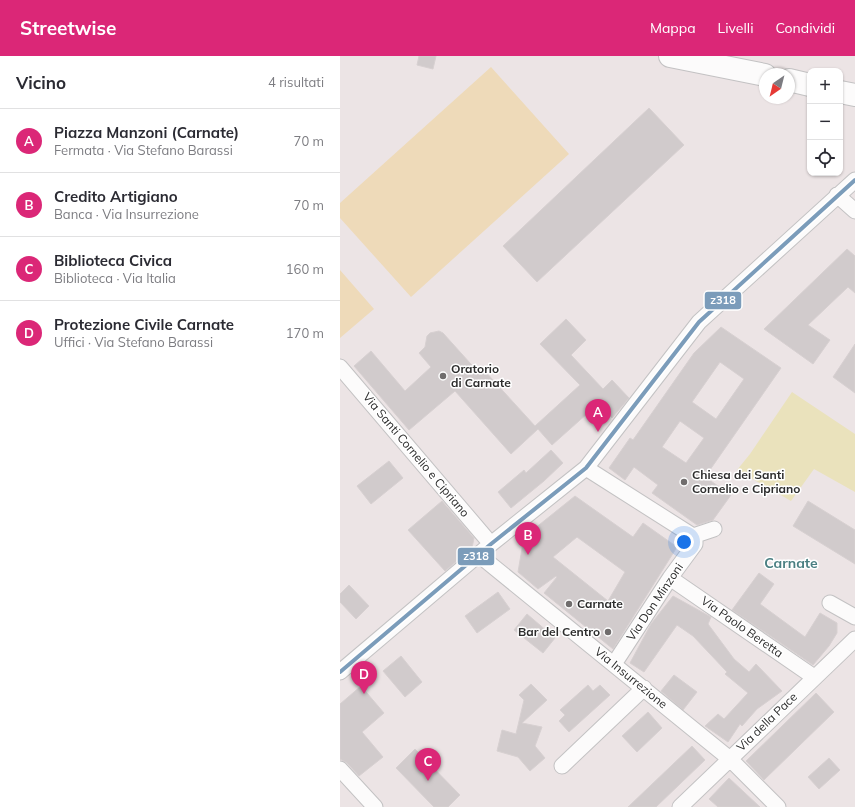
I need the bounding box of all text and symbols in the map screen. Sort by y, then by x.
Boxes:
text: Streetwise [20,16,116,40]
text: Mappa [650,19,696,37]
text: Livelli [718,19,753,37]
text: Condividi [775,19,835,37]
north arrow [759,68,795,104]
map controls [807,68,843,176]
button: + [807,68,843,104]
text: Vicino [16,72,66,93]
text: 4 risultati [268,74,324,90]
button: − [807,104,843,140]
text: Piazza Manzoni (Carnate) [54,123,239,142]
text: A [24,133,34,149]
text: 70 m [294,133,324,149]
button: locate [807,140,843,176]
text: Fermata · Via Stefano Barassi [54,142,233,158]
text: Credito Artigiano [54,187,178,206]
text: B [25,197,33,213]
text: 70 m [294,197,324,213]
text: Banca · Via Insurrezione [54,206,199,222]
text: Biblioteca Civica [54,251,172,270]
text: C [25,261,33,277]
text: 160 m [286,261,324,277]
text: Biblioteca · Via Italia [54,270,176,286]
line badge: z318 [704,291,742,310]
text: z318 [710,293,736,307]
text: Protezione Civile Carnate [54,315,234,334]
text: D [24,325,34,341]
text: 170 m [286,325,324,341]
text: Uffici · Via Stefano Barassi [54,334,213,350]
place label: Oratorio di Carnate [451,361,511,390]
marker: Oratorio di Carnate [438,371,448,381]
street label: Via Santi Cornelio e Cipriano [360,389,473,520]
pin: A [585,399,611,432]
place label: Chiesa dei Santi Cornelio e Cipriano [692,467,800,496]
marker: Chiesa dei Santi Cornelio e Cipriano [679,477,689,487]
pin: B [515,522,541,555]
your location [674,532,694,552]
line badge: z318 [457,547,495,566]
text: z318 [463,549,489,563]
district label: Carnate [764,554,818,572]
street label: Via Don Minzoni [623,560,686,643]
street label: Via Paolo Beretta [698,593,786,661]
place label: Carnate [577,596,623,611]
marker: Carnate [564,599,574,609]
place label: Bar del Centro [518,624,600,639]
marker: Bar del Centro [603,627,613,637]
street label: Via Insurrezione [592,644,671,712]
pin: D [351,661,377,694]
street label: Via della Pace [733,689,800,754]
pin: C [415,748,441,781]

